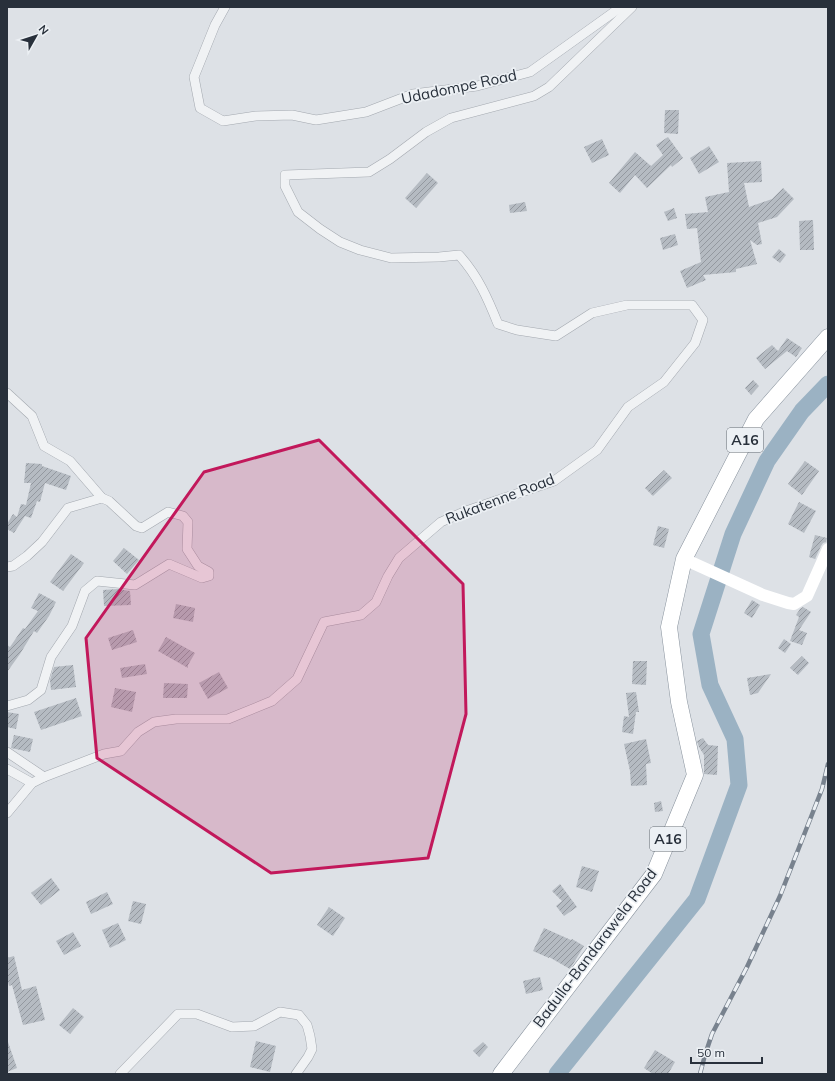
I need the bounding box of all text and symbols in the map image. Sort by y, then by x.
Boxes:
north arrow [16,16,56,56]
text: N [36,22,52,37]
street label: Udadompe Road [399,65,518,108]
road number: A16 [727,428,763,452]
street label: Rukatenne Road [443,469,557,528]
road number: A16 [650,827,686,851]
street label: Badulla-Bandarawela Road [529,864,661,1031]
scale bar [691,1039,762,1065]
text: 50 m [697,1045,725,1060]

